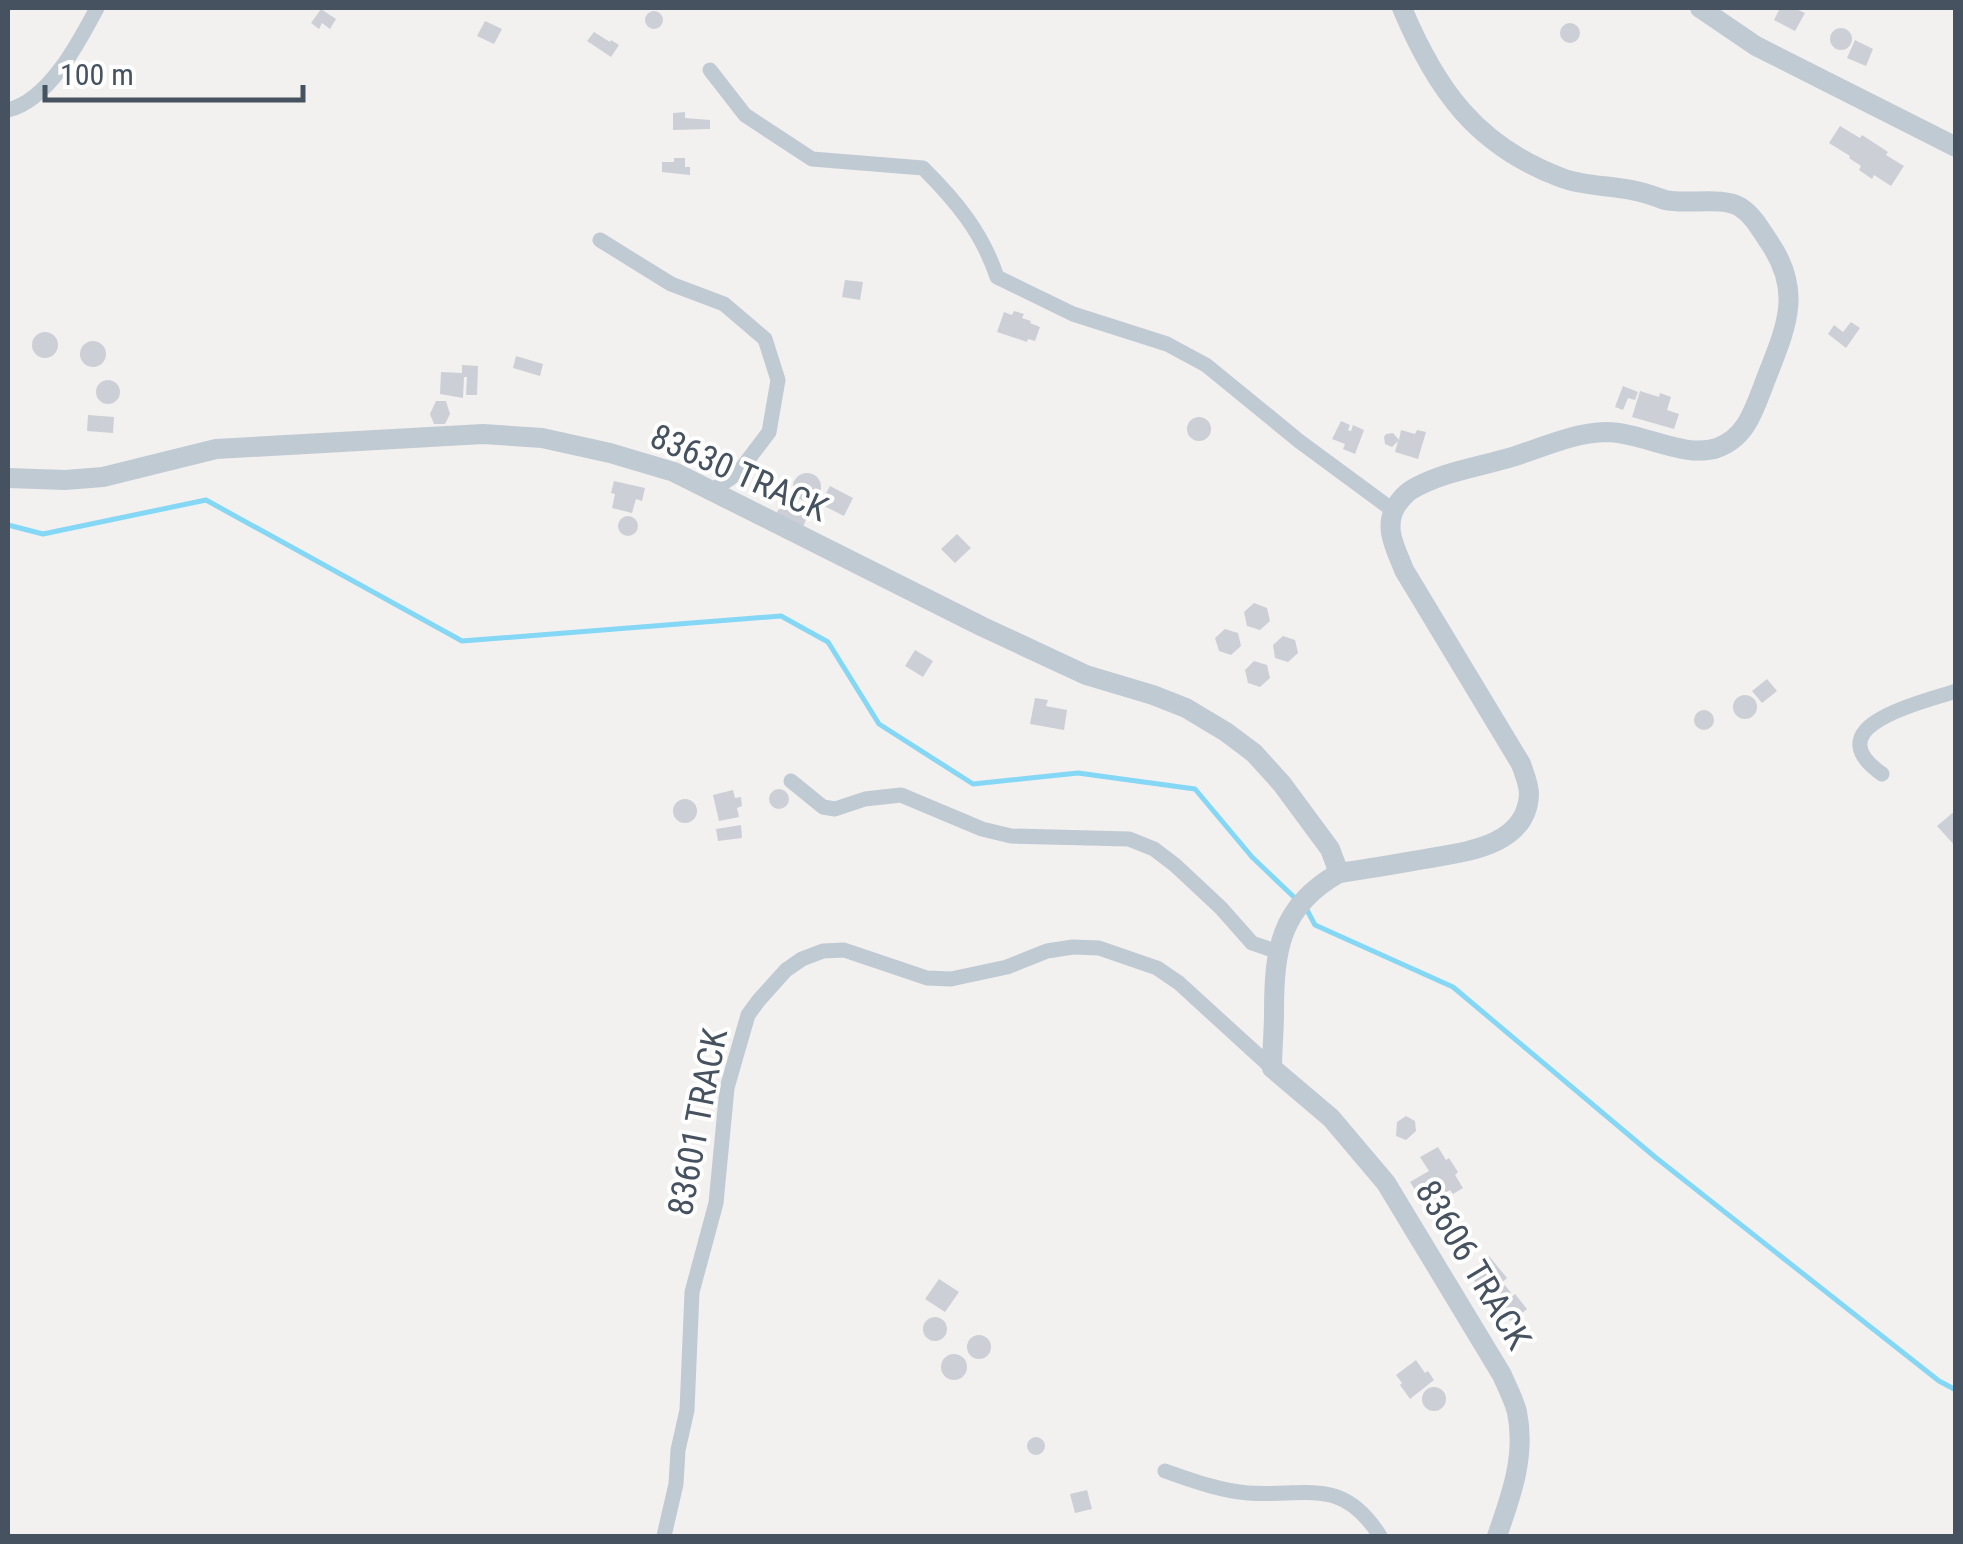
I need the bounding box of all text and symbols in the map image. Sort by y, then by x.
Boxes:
scale bar [45,40,302,102]
text: 100 m [60,57,134,92]
street label: 83630 TRACK [644,416,834,530]
street label: 83601 TRACK [660,1025,736,1219]
street label: 83606 TRACK [1407,1173,1539,1357]

